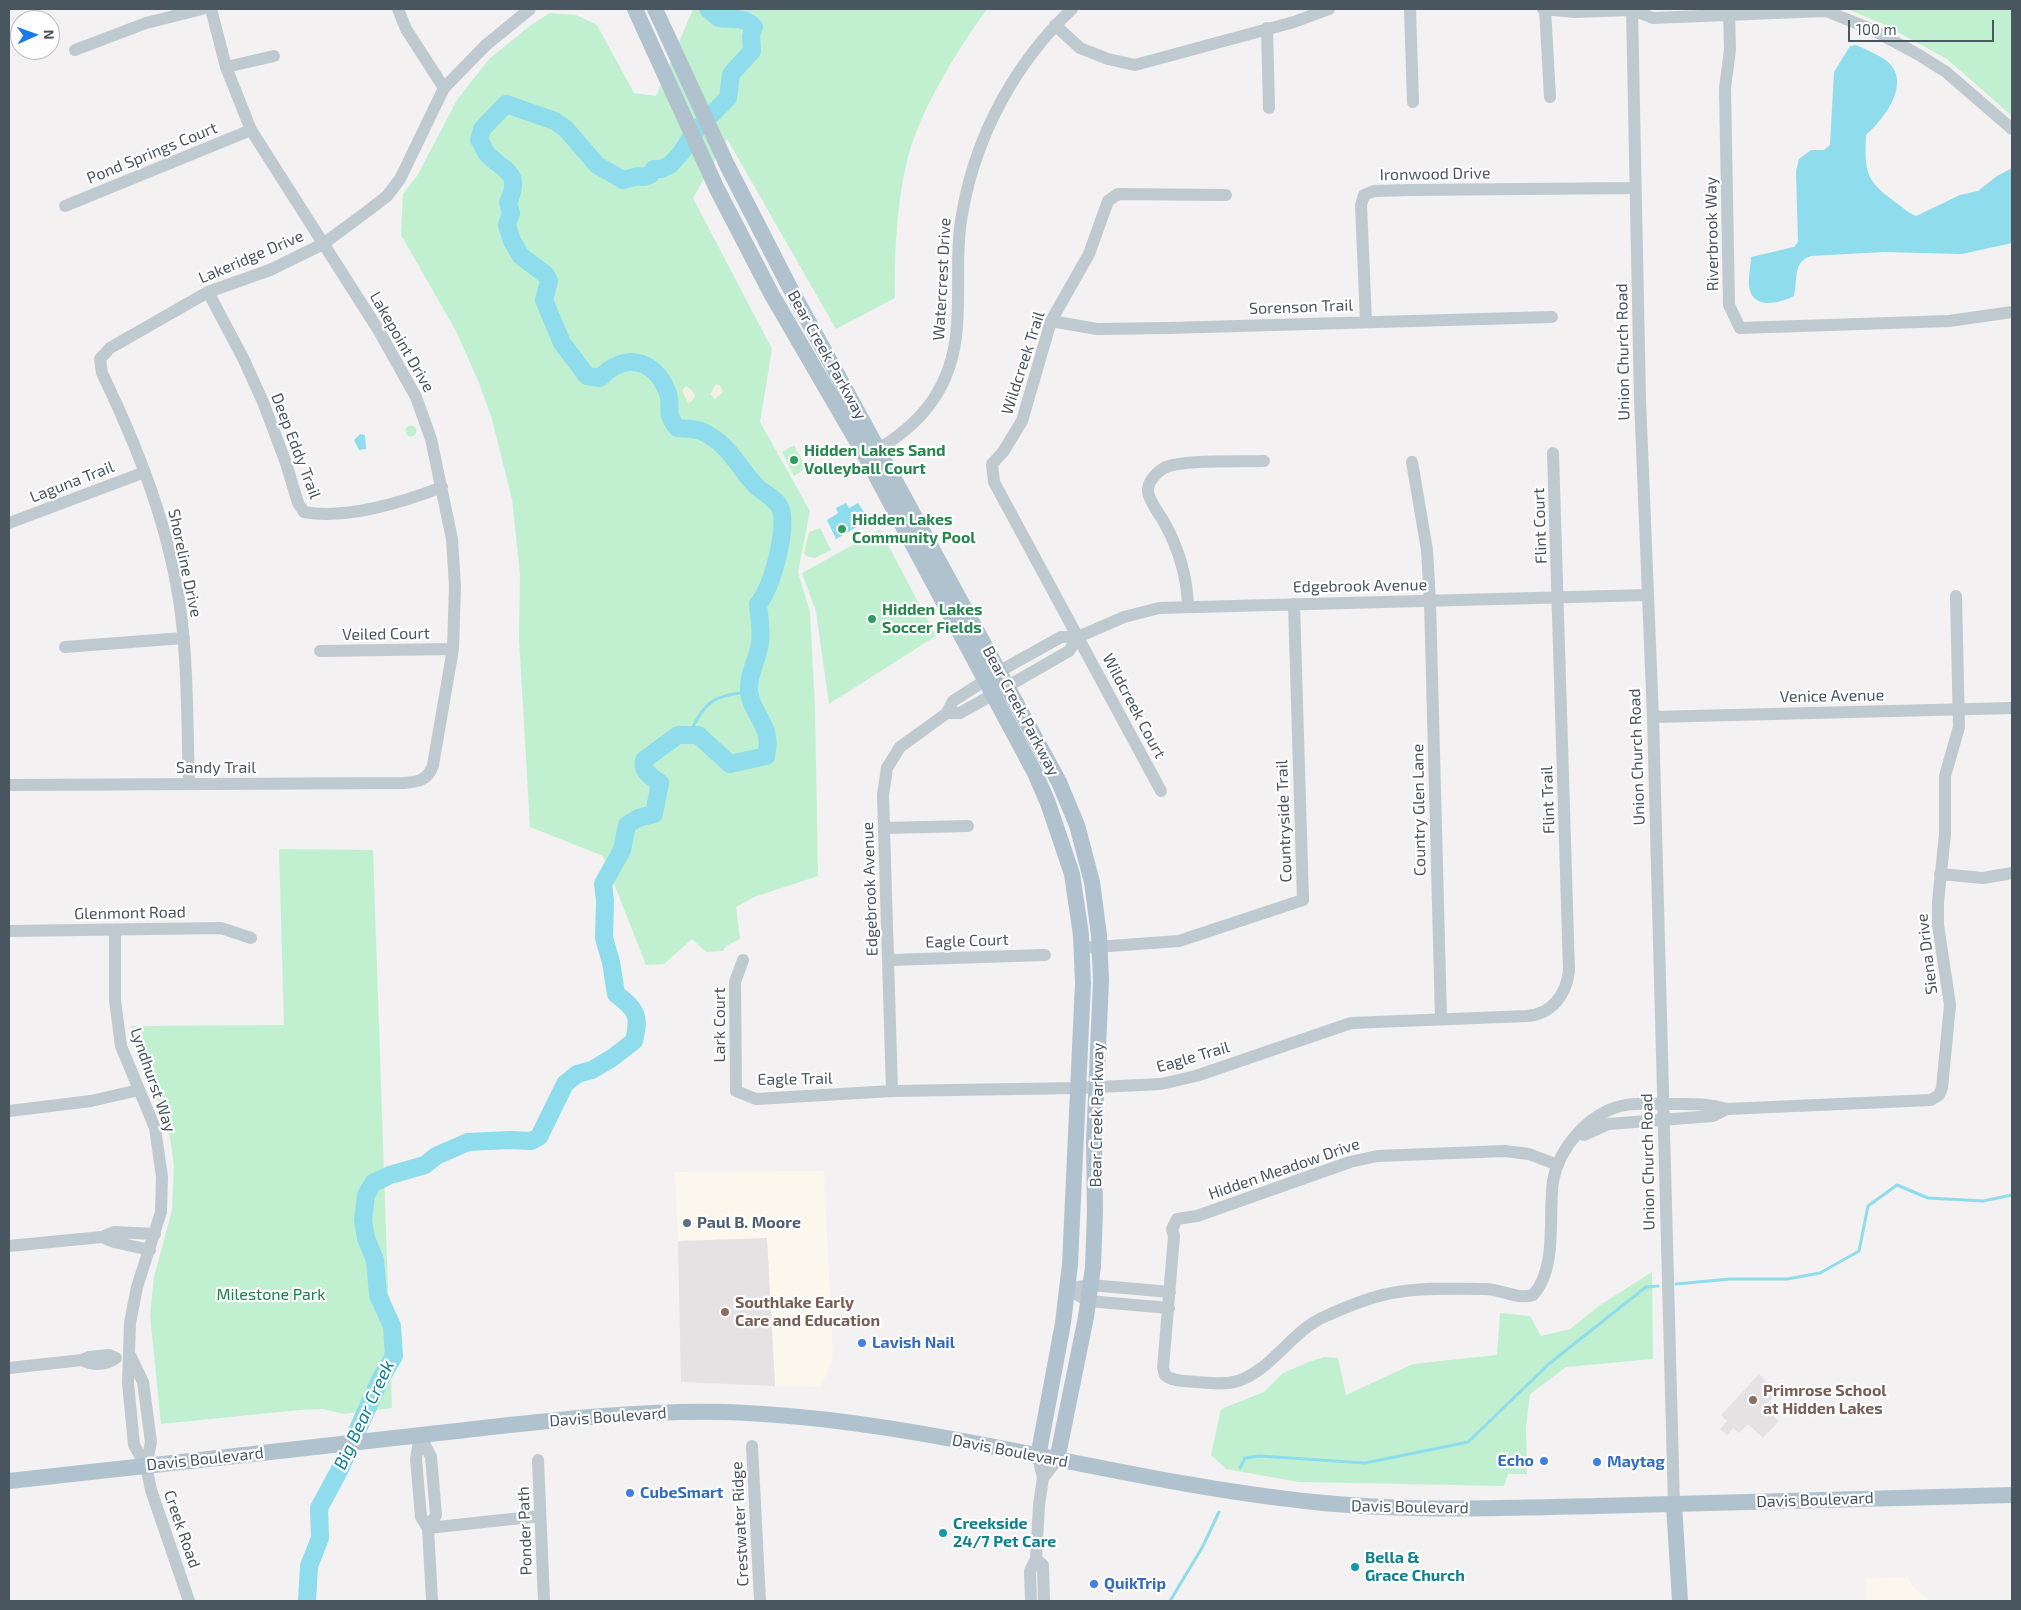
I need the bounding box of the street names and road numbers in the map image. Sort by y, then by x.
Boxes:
street label: Pond Springs Court [84,118,220,188]
street label: Ironwood Drive [1379,163,1491,185]
street label: Riverbrook Way [1701,176,1723,292]
street label: Watercrest Drive [929,217,955,341]
street label: Lakeridge Drive [196,226,306,288]
street label: Union Church Road [1612,283,1634,421]
street label: Bear Creek Parkway [784,287,870,423]
street label: Lakepoint Drive [365,288,439,396]
street label: Sorenson Trail [1249,296,1353,318]
street label: Wildcreek Trail [997,309,1049,417]
street label: Deep Eddy Trail [267,390,325,502]
street label: Laguna Trail [27,457,117,507]
street label: Flint Court [1529,488,1551,564]
street label: Shoreline Drive [164,507,206,619]
street label: Edgebrook Avenue [1293,575,1427,597]
street label: Veiled Court [342,624,430,644]
street label: Bear Creek Parkway [979,643,1063,779]
street label: Wildcreek Court [1098,650,1170,762]
street label: Venice Avenue [1780,685,1884,707]
street label: Union Church Road [1625,688,1649,826]
street label: Country Glen Lane [1408,744,1430,876]
street label: Sandy Trail [176,758,256,778]
street label: Countryside Trail [1272,759,1296,883]
street label: Flint Trail [1537,766,1559,834]
street label: Edgebrook Avenue [858,821,882,957]
street label: Glenmont Road [74,902,186,924]
street label: Siena Drive [1913,913,1941,995]
street label: Eagle Court [925,930,1009,952]
street label: Lark Court [710,988,730,1062]
street label: Lyndhurst Way [126,1025,180,1135]
street label: Eagle Trail [1154,1037,1232,1077]
street label: Bear Creek Parkway [1086,1043,1108,1187]
street label: Eagle Trail [757,1069,833,1089]
street label: Union Church Road [1637,1093,1659,1231]
street label: Hidden Meadow Drive [1206,1134,1362,1204]
street label: Davis Boulevard [549,1403,667,1431]
street label: Davis Boulevard [950,1430,1070,1472]
street label: Davis Boulevard [146,1443,264,1475]
street label: Crestwater Ridge [727,1461,753,1587]
street label: Ponder Path [514,1486,536,1576]
street label: Creek Road [160,1488,204,1570]
street label: Davis Boulevard [1756,1488,1874,1512]
street label: Davis Boulevard [1351,1496,1469,1518]

